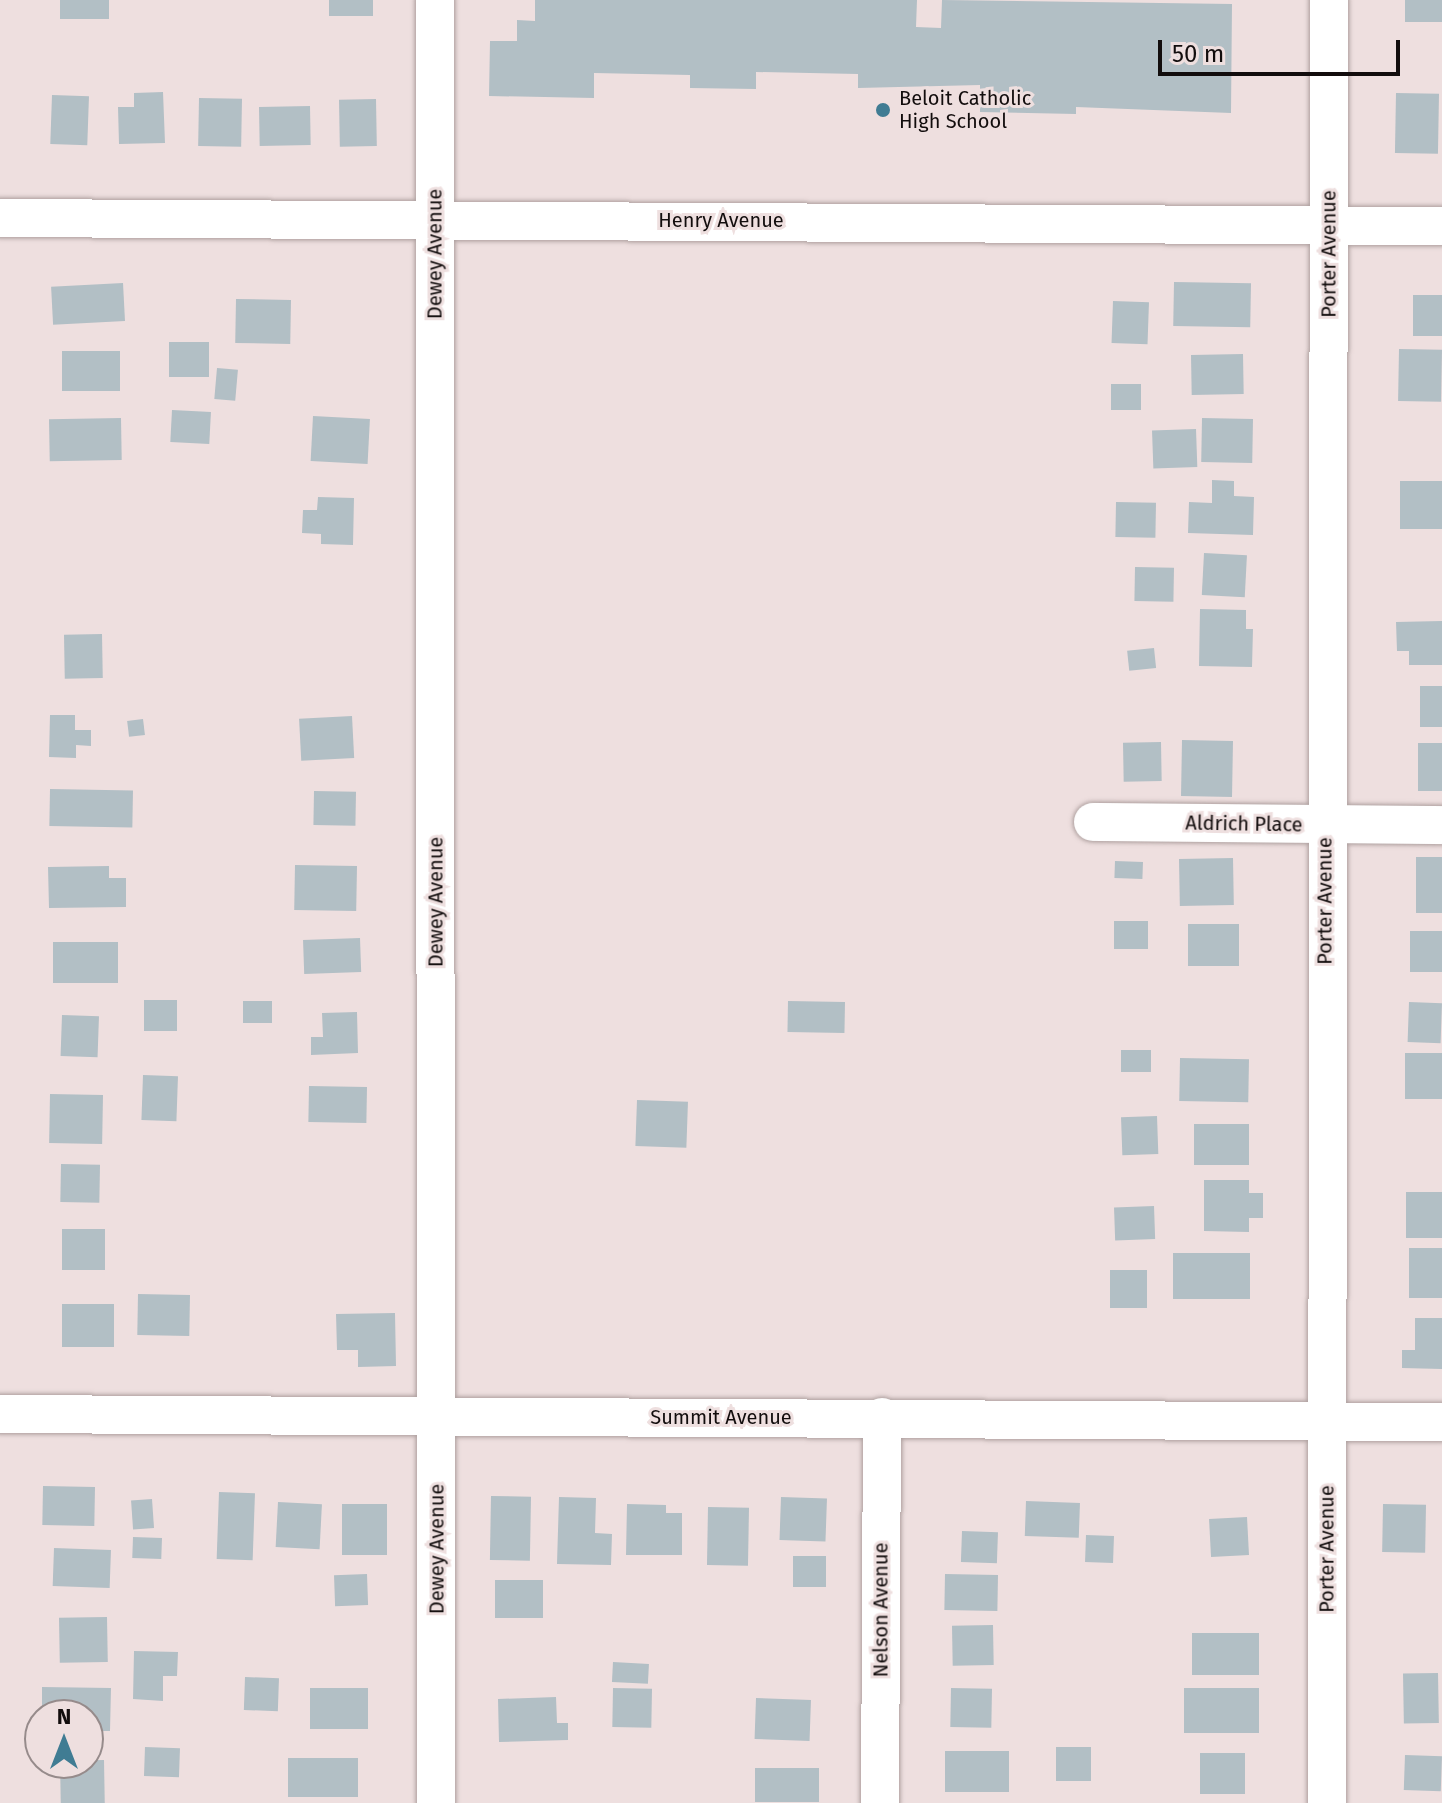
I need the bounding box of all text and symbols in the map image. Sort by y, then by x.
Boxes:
scale bar [1162,24,1404,74]
text: 50 m [1172,40,1224,68]
place label: Beloit Catholic High School [899,86,1031,133]
marker: Beloit Catholic High School [874,101,892,119]
street label: Dewey Avenue [423,189,447,319]
street label: Porter Avenue [1317,190,1341,318]
street label: Henry Avenue [658,208,784,232]
street label: Aldrich Place [1185,811,1303,837]
street label: Dewey Avenue [424,837,448,967]
street label: Porter Avenue [1313,837,1337,965]
street label: Summit Avenue [650,1405,792,1429]
street label: Dewey Avenue [425,1484,449,1614]
street label: Porter Avenue [1315,1485,1339,1613]
street label: Nelson Avenue [869,1543,893,1677]
north arrow [24,1699,104,1779]
text: N [57,1703,71,1730]

